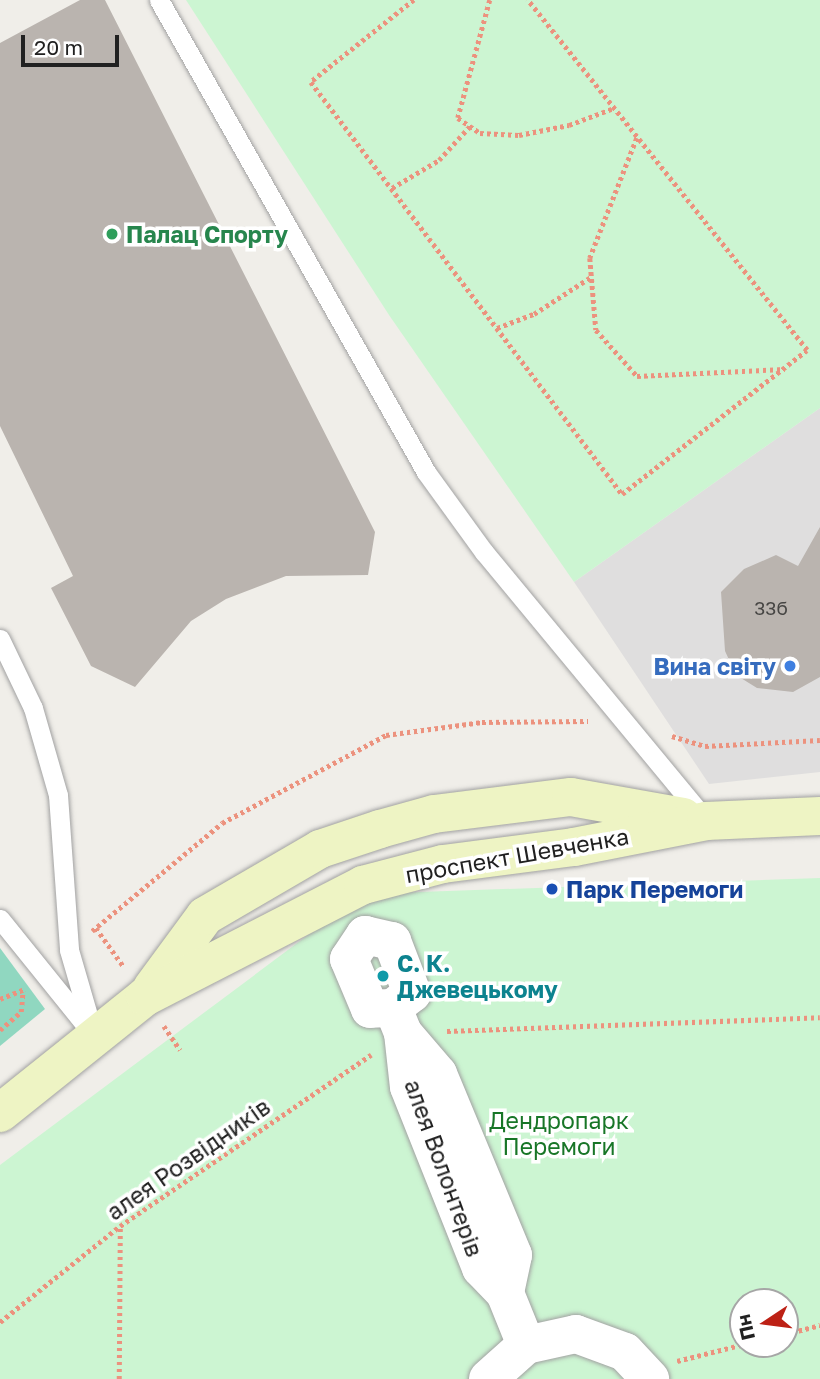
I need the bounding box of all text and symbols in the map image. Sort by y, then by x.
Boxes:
scale bar [24,21,122,65]
text: 20 m [34,34,83,60]
place label: Палац Спорту [126,220,288,248]
marker: Палац Спорту [104,226,120,242]
house number: 33б [754,597,788,619]
place label: Вина світу [654,652,776,680]
marker: Вина світу [782,658,798,674]
street label: проспект Шевченка [403,822,631,888]
place label: Парк Перемоги [566,875,743,903]
marker: Парк Перемоги [544,881,560,897]
place label: С. К. Джевецькому [397,949,558,1003]
marker: С. К. Джевецькому [375,968,391,984]
street label: алея Волонтерів [399,1076,489,1260]
street label: алея Розвідників [101,1092,275,1226]
park label: Дендропарк Перемоги [489,1106,629,1160]
north arrow [729,1288,799,1358]
text: Пн [731,1312,759,1343]

